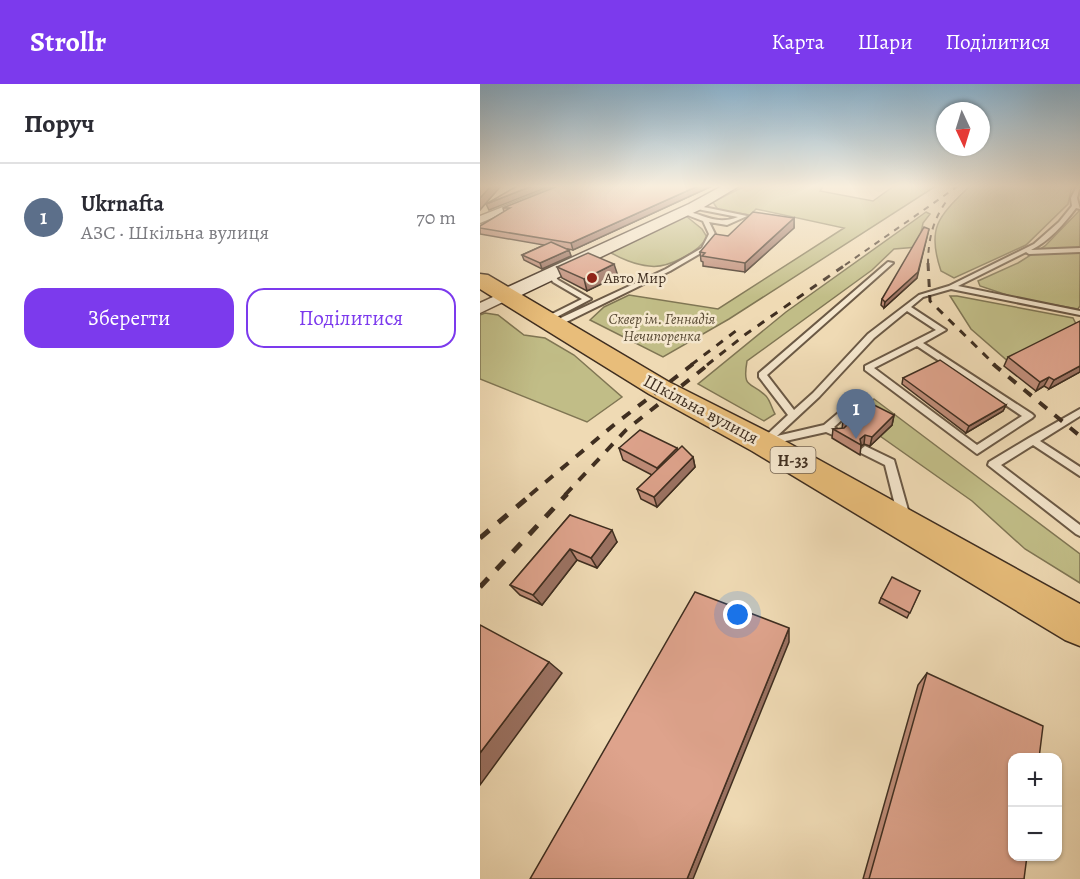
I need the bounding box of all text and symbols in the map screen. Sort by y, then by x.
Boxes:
text: Strollr [30,23,106,61]
text: Карта [772,28,824,56]
text: Шари [857,28,912,56]
text: Поділитися [945,28,1050,56]
north arrow [936,102,990,156]
text: Поруч [24,106,95,141]
text: Ukrnafta [81,189,164,219]
text: 1 [40,204,47,231]
text: 70 m [416,204,456,231]
text: АЗС · Шкільна вулиця [81,219,269,246]
place label: Авто Мир [603,268,666,288]
marker: Авто Мир [585,271,599,285]
button: Зберегти [24,288,234,348]
button: Поділитися [246,288,456,348]
park label: Сквер ім. Геннадія Нечипоренка [609,309,716,346]
street label: Шкільна вулиця [639,368,763,450]
pin: 1 [836,390,875,439]
road number: Н-33 [770,447,816,473]
your location [723,600,752,629]
map controls [1008,753,1062,861]
button: + [1008,753,1062,807]
button: − [1008,807,1062,861]

